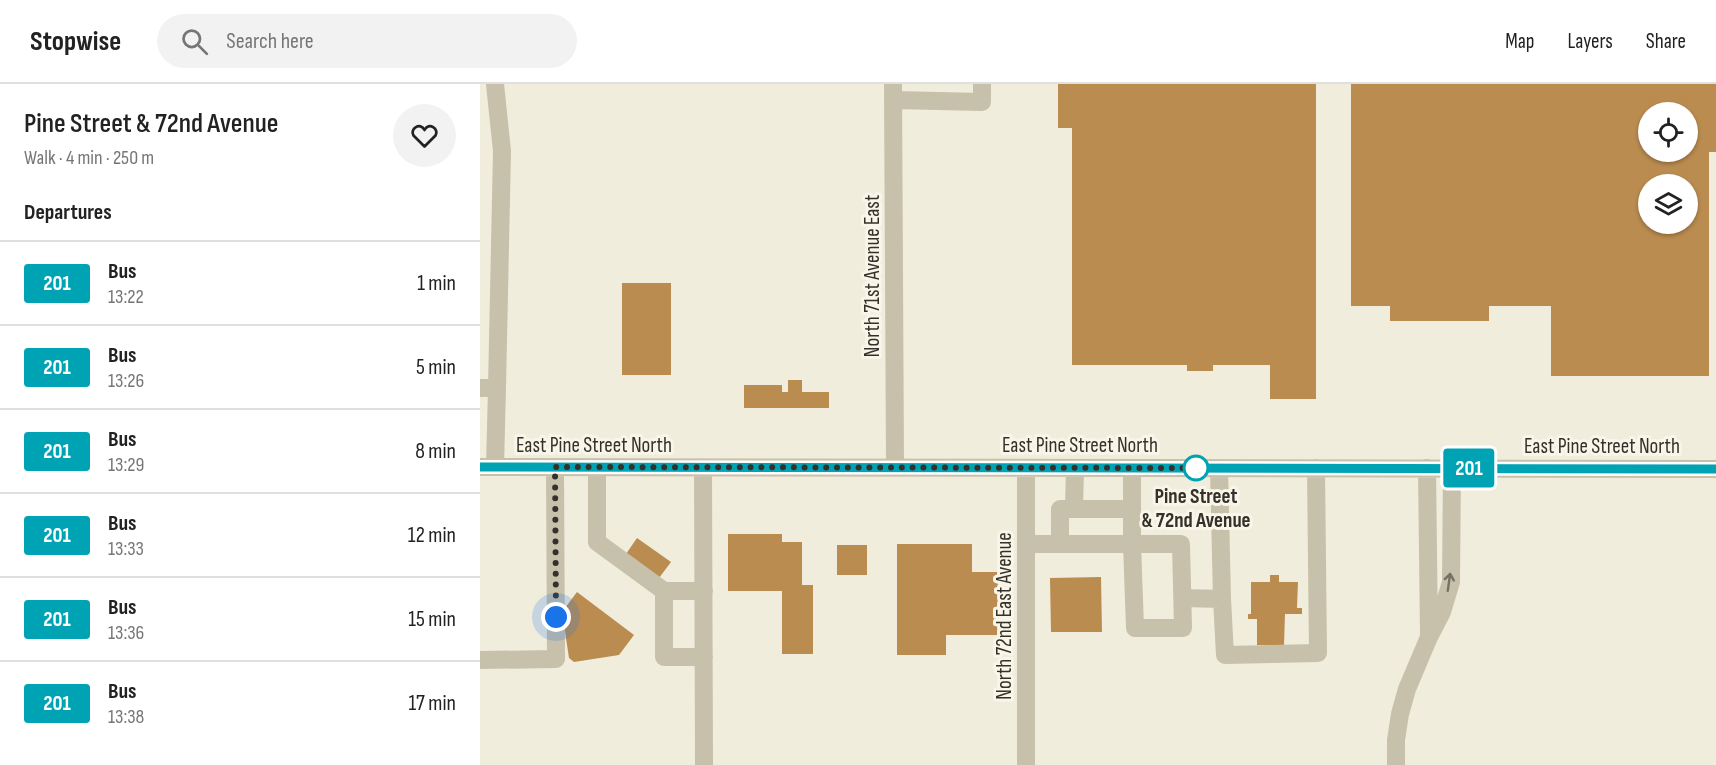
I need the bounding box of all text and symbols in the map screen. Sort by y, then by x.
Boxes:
search box [157,14,577,68]
text: Stopwise [30,25,121,58]
icon: search [178,25,211,58]
text: Search here [226,28,314,55]
text: Map [1505,29,1534,54]
text: Layers [1567,29,1613,54]
text: Share [1646,29,1686,54]
map controls [1638,102,1698,234]
button: locate [1638,102,1698,162]
button: heart [393,104,456,167]
text: Pine Street & 72nd Avenue [24,107,278,140]
text: Walk · 4 min · 250 m [24,146,154,170]
button: layers [1638,174,1698,234]
street label: North 71st Avenue East [860,195,885,357]
text: Departures [24,199,112,226]
text: Bus [108,258,137,285]
text: 1 min [417,270,456,297]
text: 201 [43,271,71,296]
text: 13:22 [108,285,144,309]
text: Bus [108,342,137,369]
text: 5 min [416,354,456,381]
text: 201 [43,355,71,380]
text: 13:26 [108,369,144,393]
text: Bus [108,426,137,453]
street label: East Pine Street North [516,433,672,458]
street label: East Pine Street North [1002,433,1158,458]
street label: East Pine Street North [1524,434,1680,459]
text: 8 min [415,438,456,465]
text: 201 [43,439,71,464]
line badge: 201 [1434,448,1504,488]
text: 13:29 [108,453,144,477]
marker: Pine Street & 72nd Avenue [1183,455,1209,481]
text: 201 [1455,456,1483,481]
place label: Pine Street & 72nd Avenue [1141,484,1251,533]
text: Bus [108,510,137,537]
text: 12 min [408,522,456,549]
text: 201 [43,523,71,548]
street label: North 72nd East Avenue [992,532,1017,700]
text: 13:33 [108,537,144,561]
one-way arrow [1444,573,1455,593]
text: Bus [108,594,137,621]
your location [541,602,571,632]
text: 15 min [408,606,456,633]
text: 201 [43,607,71,632]
text: 13:36 [108,621,144,645]
text: Bus [108,678,137,705]
text: 17 min [408,690,456,717]
text: 201 [43,691,71,716]
text: 13:38 [108,705,144,729]

